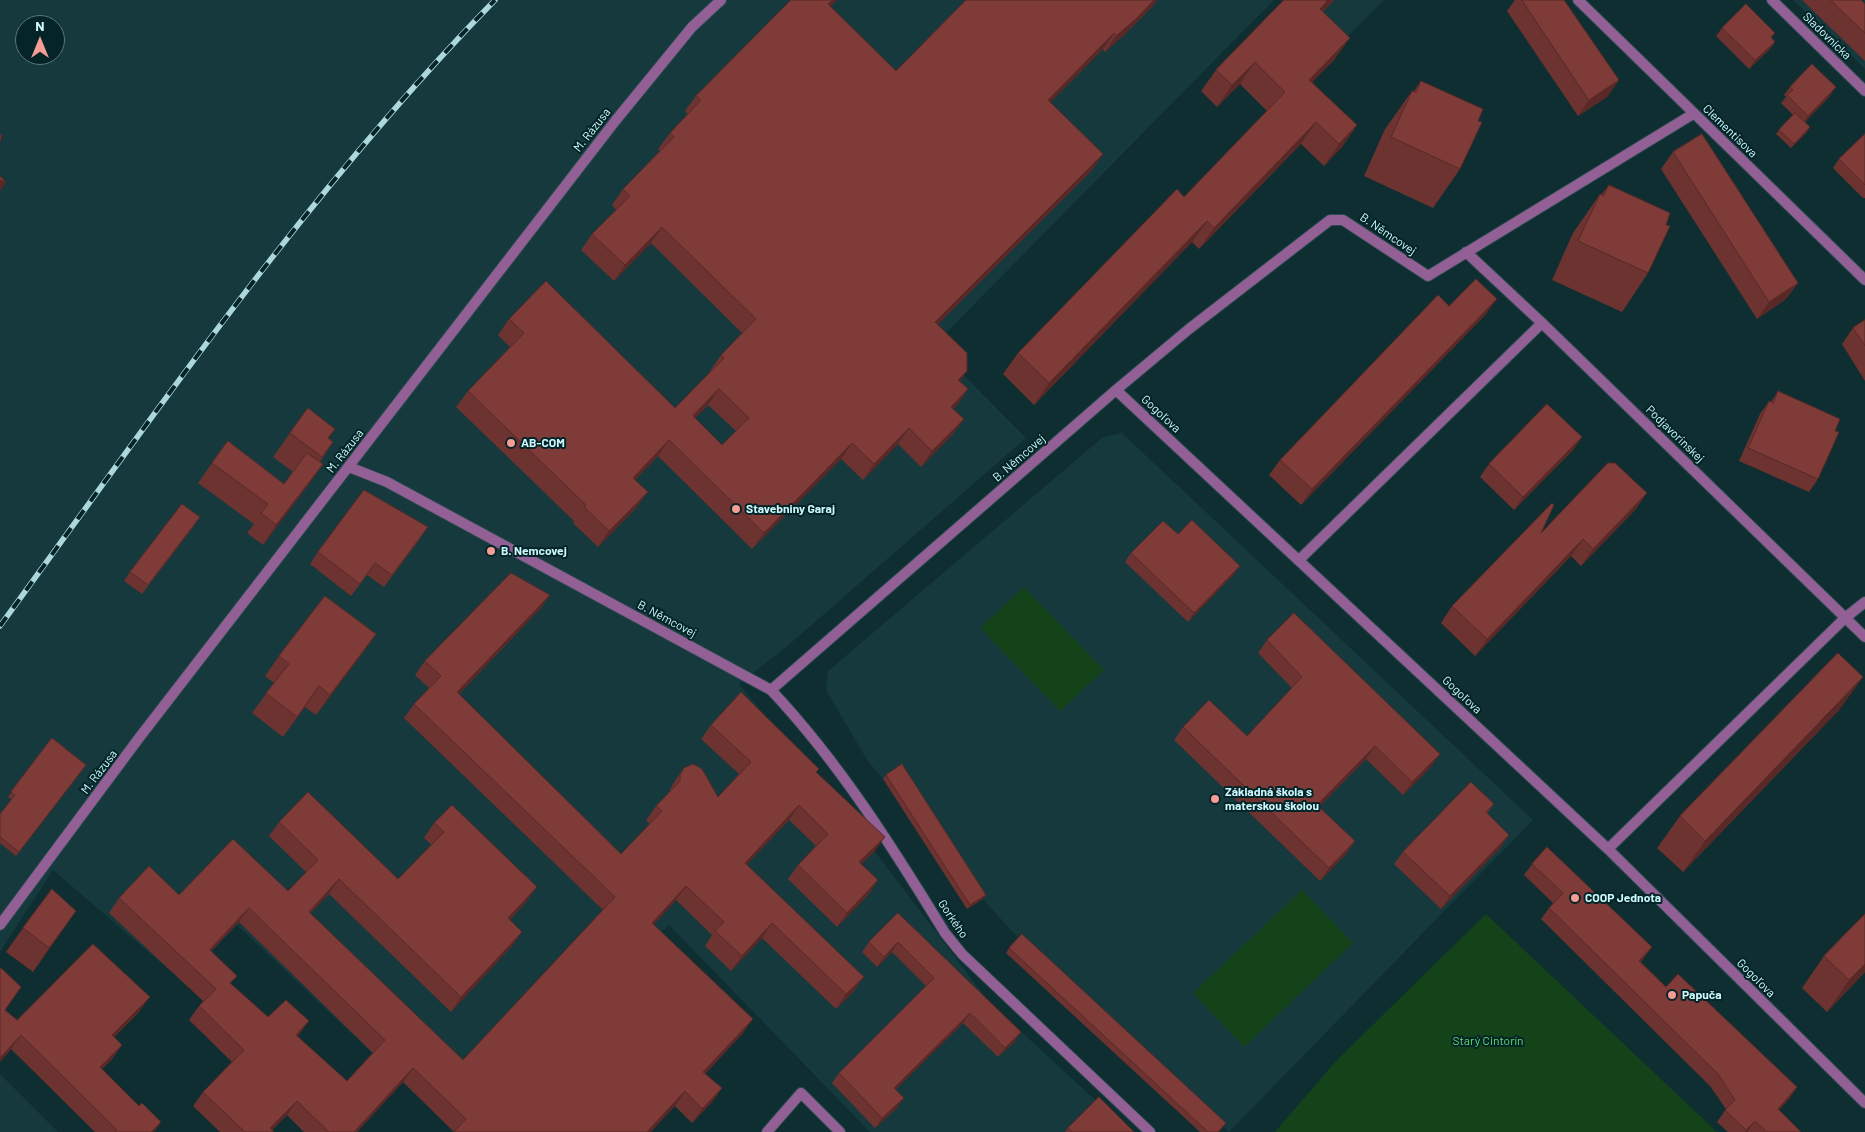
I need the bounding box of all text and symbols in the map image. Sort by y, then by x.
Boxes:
street label: Sladovnícka [1800,9,1854,63]
north arrow [15,15,65,65]
text: N [35,17,45,34]
street label: Clementisova [1700,101,1760,161]
street label: M. Rázusa [570,105,614,155]
street label: B. Němcovej [1357,210,1419,258]
street label: Gogoľova [1138,392,1184,436]
street label: Podjavorinskej [1643,402,1707,466]
street label: M. Rázusa [323,426,367,476]
street label: B. Němcovej [990,431,1048,485]
place label: AB-COM [521,436,565,450]
marker: AB-COM [505,437,517,449]
place label: Stavebniny Garaj [746,502,835,516]
marker: Stavebniny Garaj [730,503,742,515]
place label: B. Nemcovej [501,544,567,558]
marker: B. Nemcovej [485,545,497,557]
street label: B. Němcovej [635,597,699,641]
street label: Gogoľova [1439,673,1485,717]
street label: M. Rázusa [78,747,120,797]
place label: Základná škola s materskou školou [1225,785,1319,813]
marker: Základná škola s materskou školou [1209,793,1221,805]
place label: COOP Jednota [1585,891,1661,905]
marker: COOP Jednota [1569,892,1581,904]
street label: Gorkého [935,897,971,941]
street label: Gogoľova [1734,956,1778,1000]
place label: Papuča [1682,988,1722,1002]
marker: Papuča [1666,989,1678,1001]
park label: Starý Cintorín [1452,1034,1524,1048]

